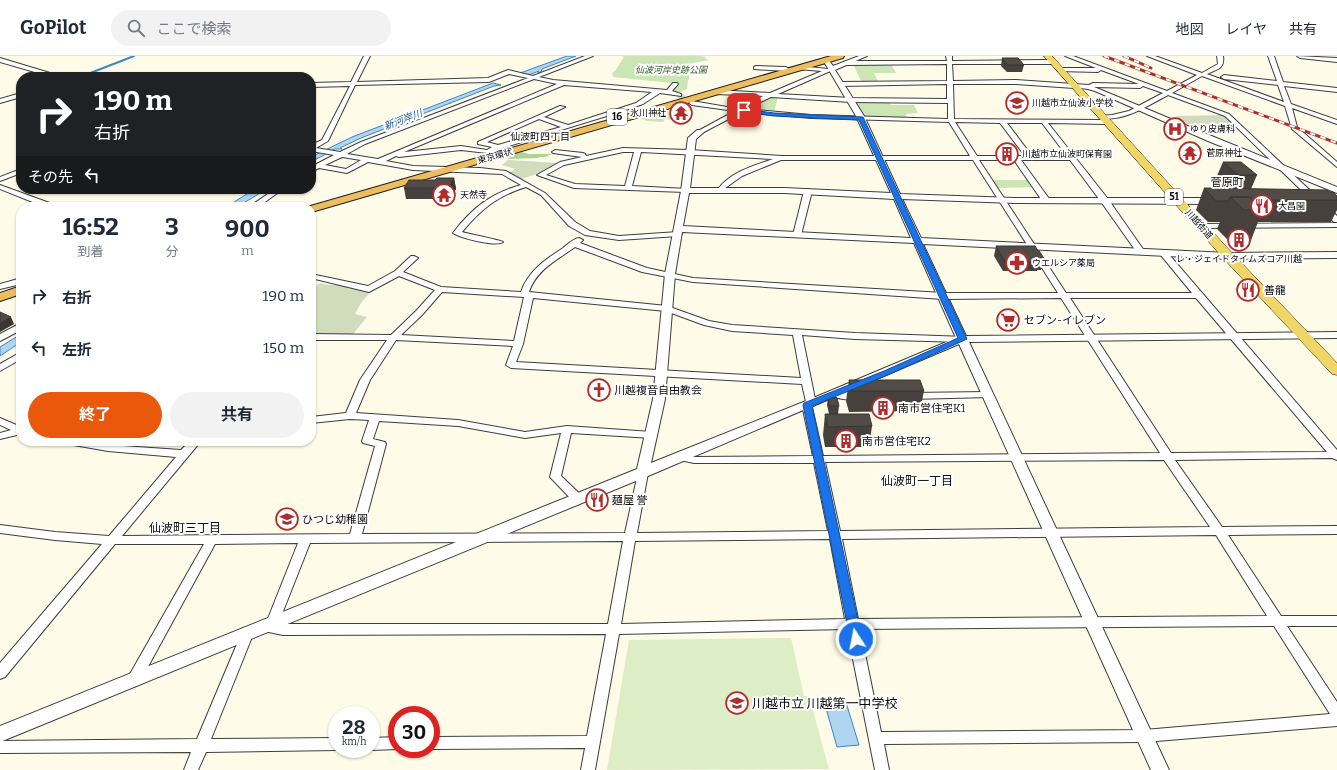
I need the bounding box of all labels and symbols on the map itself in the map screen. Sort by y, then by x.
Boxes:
park label: 仙波河岸史跡公園 [635,65,709,75]
school or university icon: 川越市立仙波小学校 [1004,90,1030,116]
pin [727,93,761,127]
place label: 川越市立仙波小学校 [1032,98,1113,108]
temple icon: 氷川神社 [668,100,694,126]
water label: 新河岸川 [382,107,425,133]
place label: 氷川神社 [630,108,666,118]
road number: 16 [607,109,627,125]
hospital icon: ゆり皮膚科 [1162,116,1188,142]
place label: ゆり皮膚科 [1190,124,1235,134]
district label: 仙波町四丁目 [510,131,570,143]
temple icon: 菅原神社 [1177,140,1203,166]
building icon: 川越市立仙波町保育園 [994,141,1020,167]
street label: 東京環状 [476,145,514,166]
place label: 菅原神社 [1206,148,1242,158]
place label: 川越市立仙波町保育園 [1022,149,1112,159]
district label: 菅原町 [1211,176,1244,189]
temple icon: 天然寺 [431,182,457,208]
place label: 天然寺 [460,189,487,200]
road number: 51 [1165,189,1183,205]
restaurant icon: 大昌園 [1249,193,1275,219]
place label: 大昌園 [1278,201,1305,211]
street label: 川越街道 [1183,207,1215,241]
building icon: レ・ジェイドタイムズコア川越 [1226,227,1252,253]
pharmacy icon: ウエルシア薬局 [1004,250,1030,276]
place label: レ・ジェイドタイムズコア川越 [1176,254,1302,264]
place label: ウエルシア薬局 [1032,258,1095,268]
restaurant icon: 善龍 [1235,277,1261,303]
place label: 善龍 [1264,284,1286,297]
supermarket icon: セブン-イレブン [995,307,1021,333]
place label: セブン-イレブン [1024,314,1106,327]
church icon: 川越複音自由教会 [586,377,612,403]
place label: 川越複音自由教会 [614,384,702,397]
building icon: 南市営住宅K1 [870,395,896,421]
place label: 南市営住宅K1 [898,402,966,415]
building icon: 南市営住宅K2 [833,428,859,454]
place label: 南市営住宅K2 [862,435,931,448]
district label: 仙波町一丁目 [881,474,953,488]
restaurant icon: 麺屋 誉 [584,487,610,513]
place label: 麺屋 誉 [612,494,647,507]
school or university icon: ひつじ幼稚園 [274,506,300,532]
place label: ひつじ幼稚園 [302,513,368,526]
district label: 仙波町三丁目 [149,521,221,535]
position arrow [835,618,877,660]
school or university icon: 川越市立 川越第一中学校 [724,690,750,716]
place label: 川越市立 川越第一中学校 [752,696,898,711]
speed limit sign: 30 [388,706,440,758]

